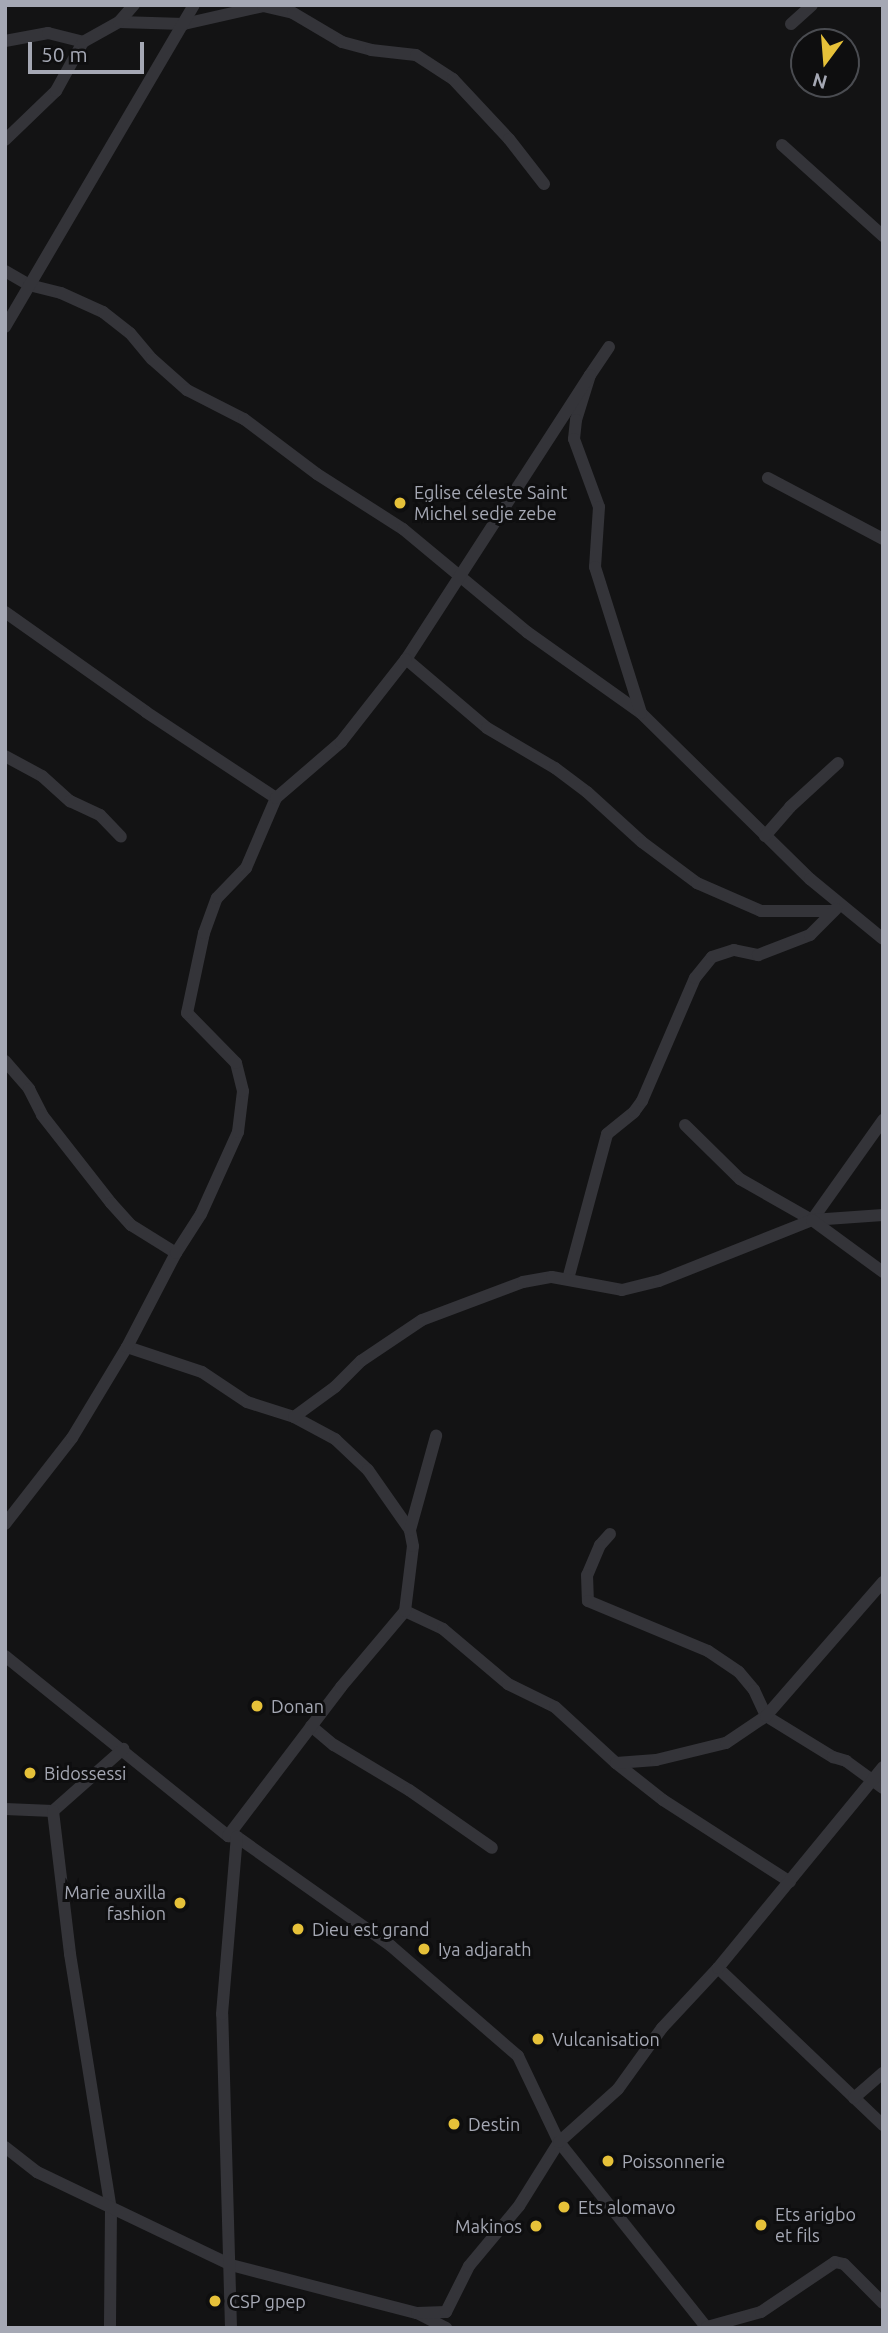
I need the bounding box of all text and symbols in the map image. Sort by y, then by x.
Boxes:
scale bar [32,28,147,72]
north arrow [790,28,860,98]
text: 50 m [41,42,88,66]
text: N [810,69,830,94]
place label: Eglise céleste Saint Michel sedje zebe [414,482,567,524]
marker: Eglise céleste Saint Michel sedje zebe [392,495,408,511]
place label: Donan [271,1695,324,1717]
marker: Donan [249,1698,265,1714]
place label: Bidossessi [44,1762,126,1784]
marker: Bidossessi [22,1765,38,1781]
place label: Marie auxilla fashion [64,1882,166,1924]
marker: Marie auxilla fashion [172,1895,188,1911]
place label: Dieu est grand [312,1918,430,1940]
marker: Dieu est grand [290,1921,306,1937]
place label: Iya adjarath [438,1938,531,1960]
marker: Iya adjarath [416,1941,432,1957]
place label: Vulcanisation [552,2028,660,2050]
marker: Vulcanisation [530,2031,546,2047]
place label: Destin [468,2113,520,2135]
marker: Destin [446,2116,462,2132]
place label: Poissonnerie [622,2150,725,2172]
marker: Poissonnerie [600,2153,616,2169]
place label: Ets alomavo [578,2196,676,2218]
marker: Ets alomavo [556,2199,572,2215]
place label: Ets arigbo et fils [775,2204,856,2246]
place label: Makinos [455,2215,522,2237]
marker: Ets arigbo et fils [753,2217,769,2233]
marker: Makinos [528,2218,544,2234]
place label: CSP gpep [229,2290,306,2312]
marker: CSP gpep [207,2293,223,2309]

